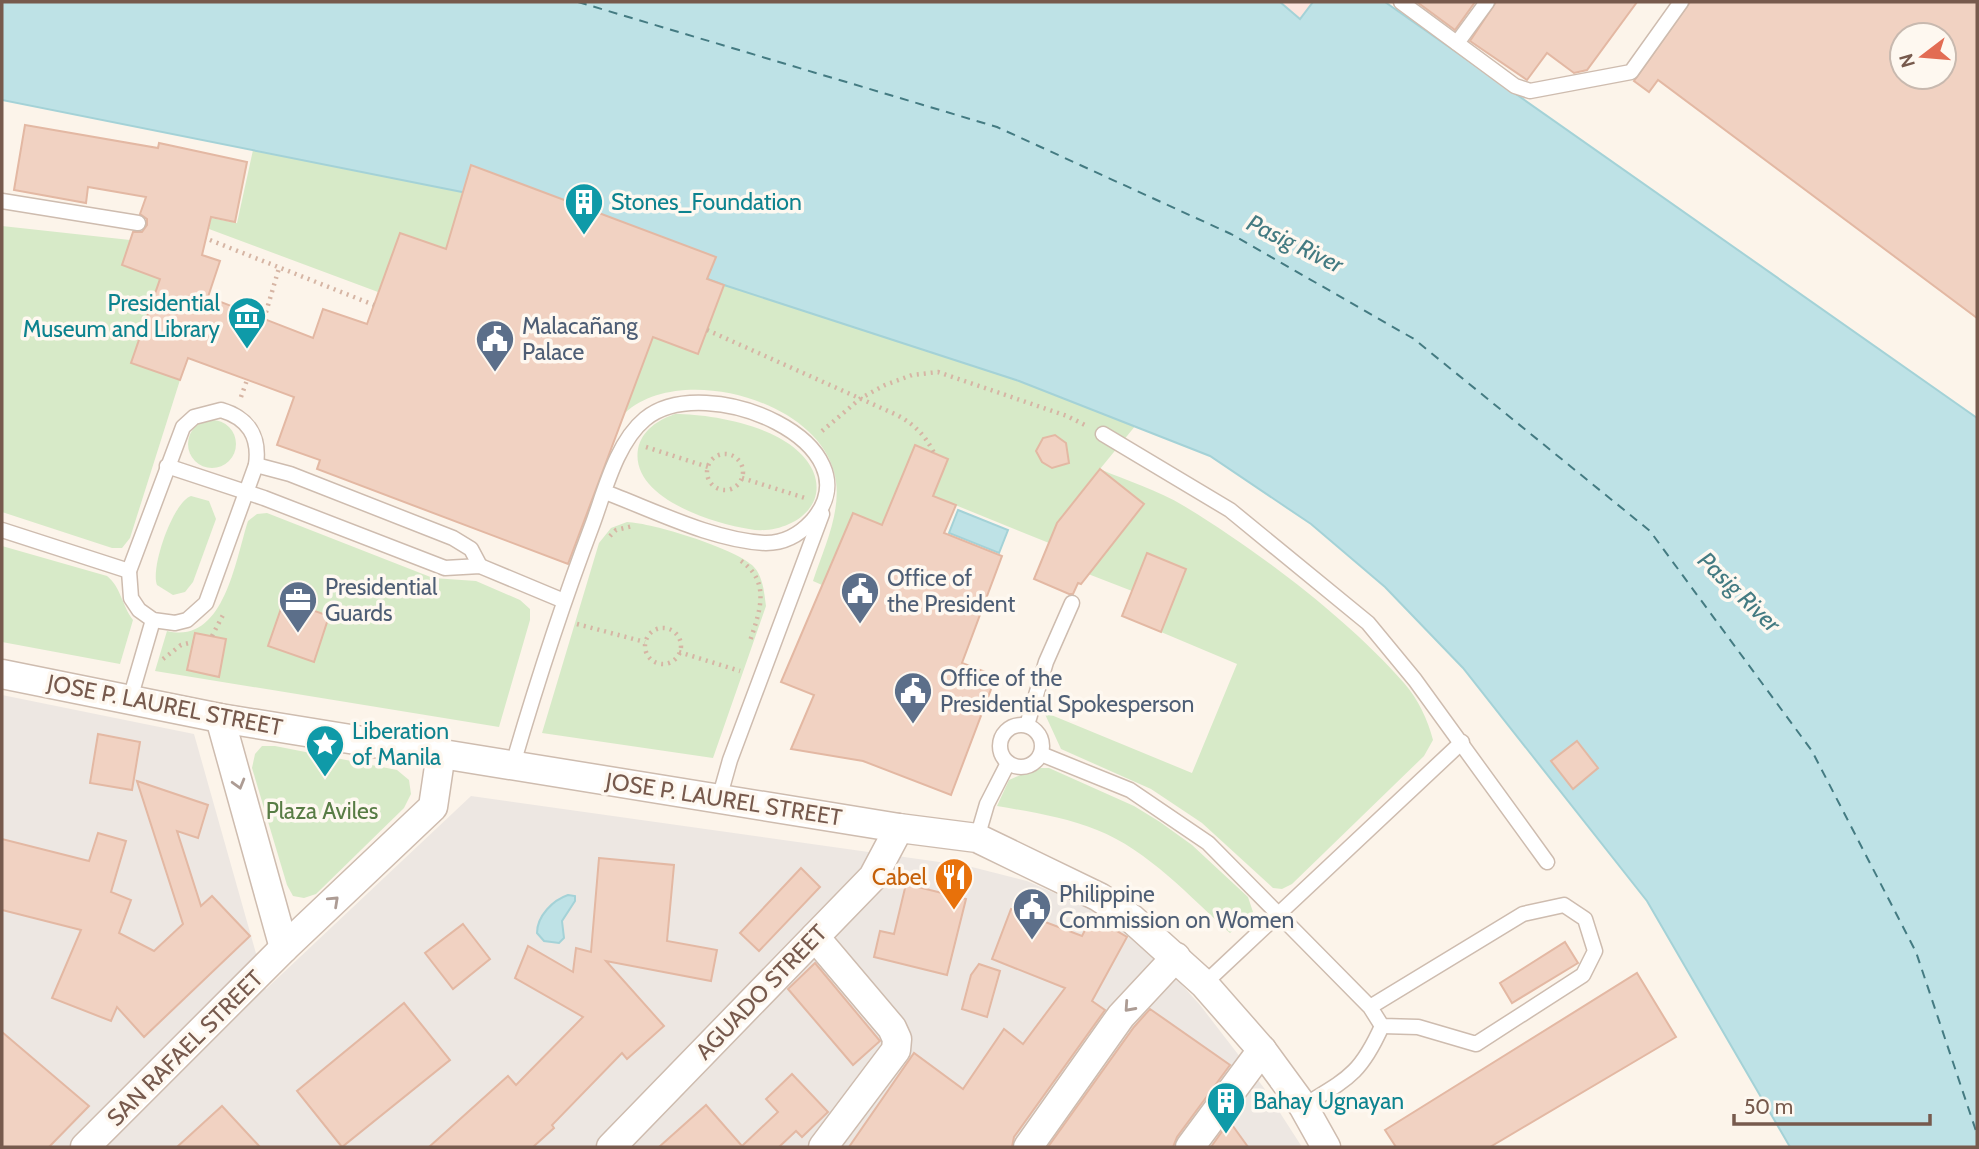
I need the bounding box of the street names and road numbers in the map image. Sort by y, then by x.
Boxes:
street label: JOSE P. LAUREL STREET [44,668,285,742]
street label: JOSE P. LAUREL STREET [603,766,844,832]
street label: AGUADO STREET [690,919,832,1065]
street label: SAN RAFAEL STREET [101,964,269,1132]

